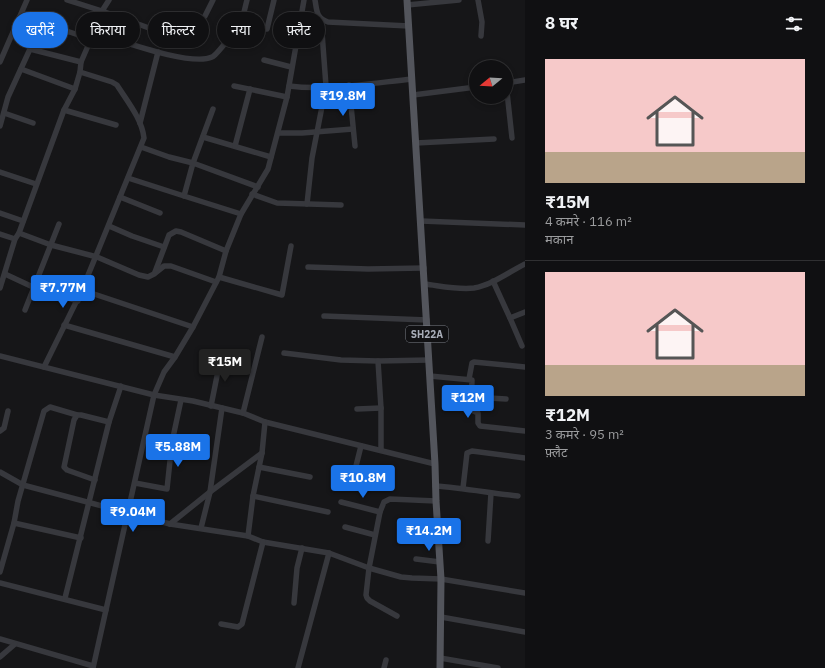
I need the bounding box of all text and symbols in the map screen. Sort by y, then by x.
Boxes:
chip: खरीदें [12,12,68,48]
chip: किराया [76,12,140,48]
chip: फ़िल्टर [148,12,209,48]
chip: नया [217,12,265,48]
chip: फ़्लैट [273,12,325,48]
text: 8 घर [545,12,578,34]
icon: filters [783,13,805,35]
north arrow [469,60,513,104]
map controls [469,60,513,104]
pin: ₹19.8M [310,83,376,117]
icon: home [639,85,711,157]
text: ₹19.8M [320,87,366,104]
text: ₹15M [545,191,590,213]
text: 4 कमरे · 116 m² [545,213,632,230]
text: मकान [545,231,573,248]
pin: ₹7.77M [30,275,96,309]
text: ₹7.77M [40,279,86,296]
icon: home [639,298,711,370]
road number: SH22A [406,326,448,342]
pin: ₹15M [201,349,249,383]
text: ₹15M [208,353,242,370]
pin: ₹12M [444,385,492,419]
text: ₹12M [451,389,485,406]
text: ₹12M [545,404,590,426]
text: 3 कमरे · 95 m² [545,426,624,443]
pin: ₹5.88M [145,434,211,468]
text: ₹5.88M [155,438,201,455]
text: फ़्लैट [545,444,568,461]
pin: ₹10.8M [330,465,396,499]
text: ₹10.8M [340,469,386,486]
pin: ₹9.04M [100,499,166,533]
text: ₹9.04M [110,503,156,520]
pin: ₹14.2M [396,518,462,552]
text: ₹14.2M [406,522,452,539]

